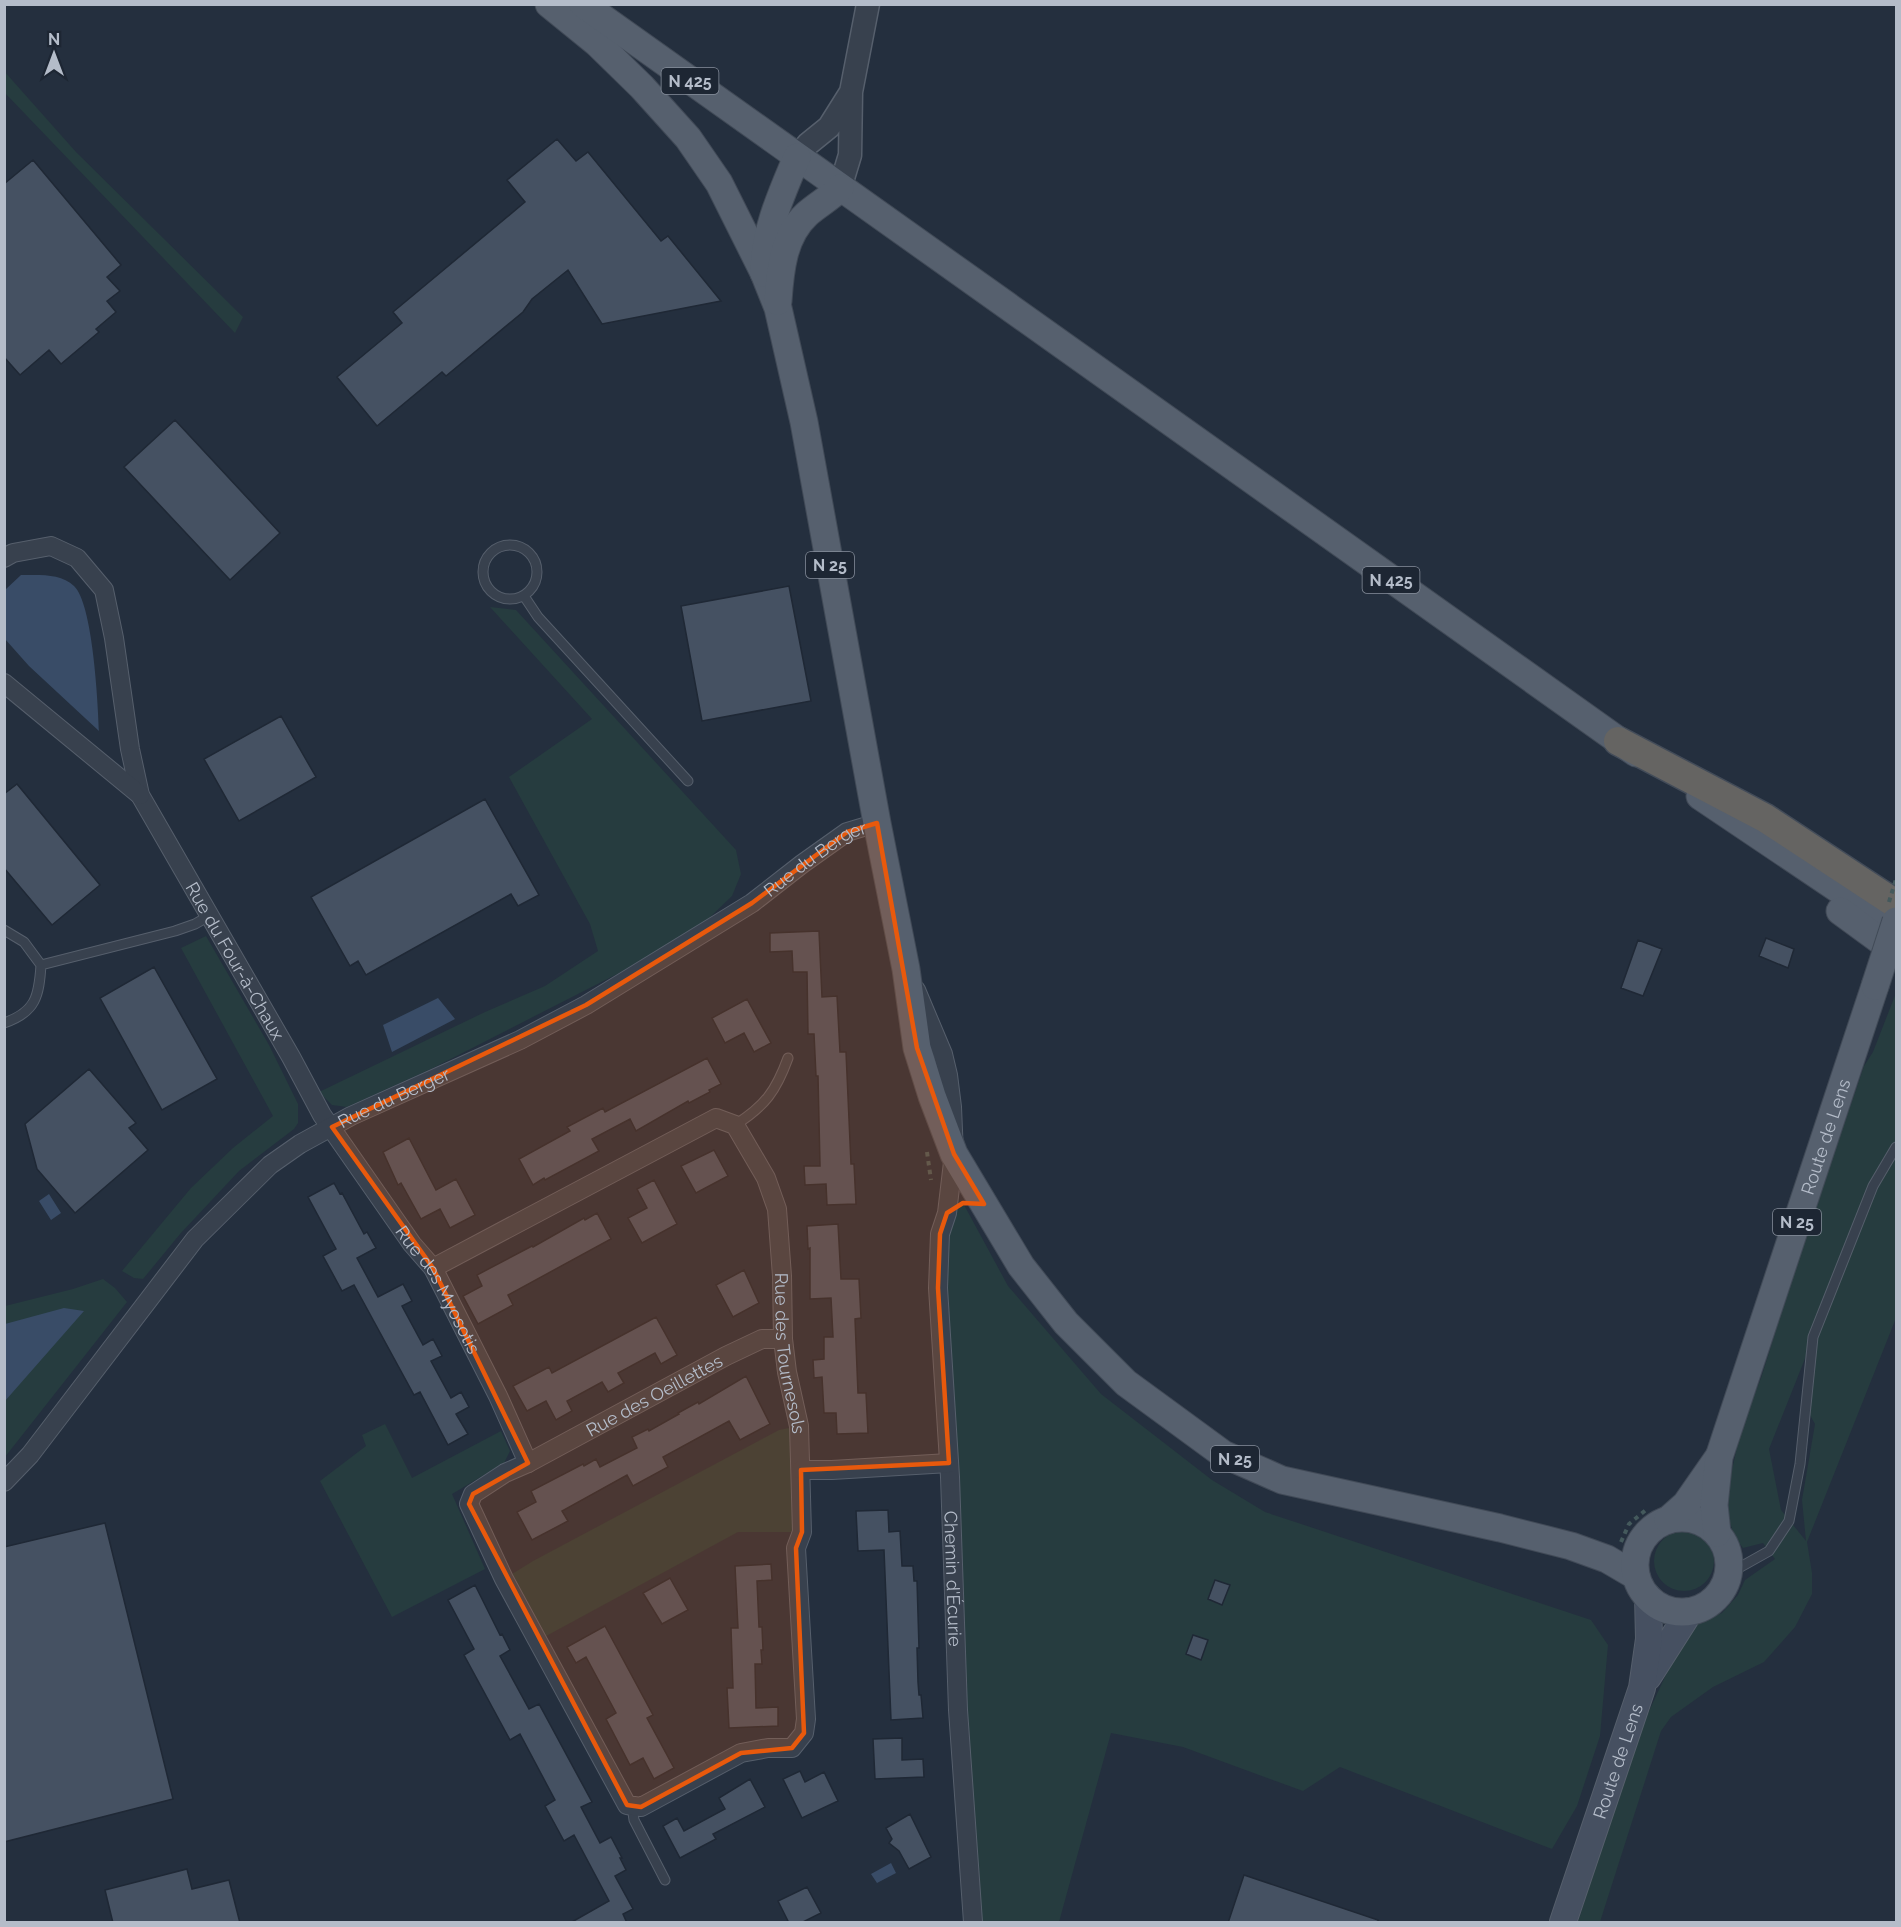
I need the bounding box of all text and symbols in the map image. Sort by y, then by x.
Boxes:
north arrow [24,24,84,84]
text: N [48,30,60,49]
road number: N 425 [662,68,718,94]
road number: N 25 [806,552,854,578]
road number: N 425 [1362,567,1420,593]
street label: Rue du Berger [759,816,869,901]
street label: Rue du Four-à-Chaux [182,878,289,1043]
street label: Rue du Berger [334,1062,453,1132]
street label: Route de Lens [1796,1076,1854,1197]
road number: N 25 [1773,1209,1821,1235]
street label: Rue des Myosotis [392,1221,485,1357]
street label: Rue des Tournesols [771,1272,810,1434]
street label: Rue des Oeillettes [582,1349,726,1440]
road number: N 25 [1211,1446,1259,1472]
street label: Chemin d'Écurie [941,1510,966,1647]
street label: Route de Lens [1588,1700,1647,1821]

